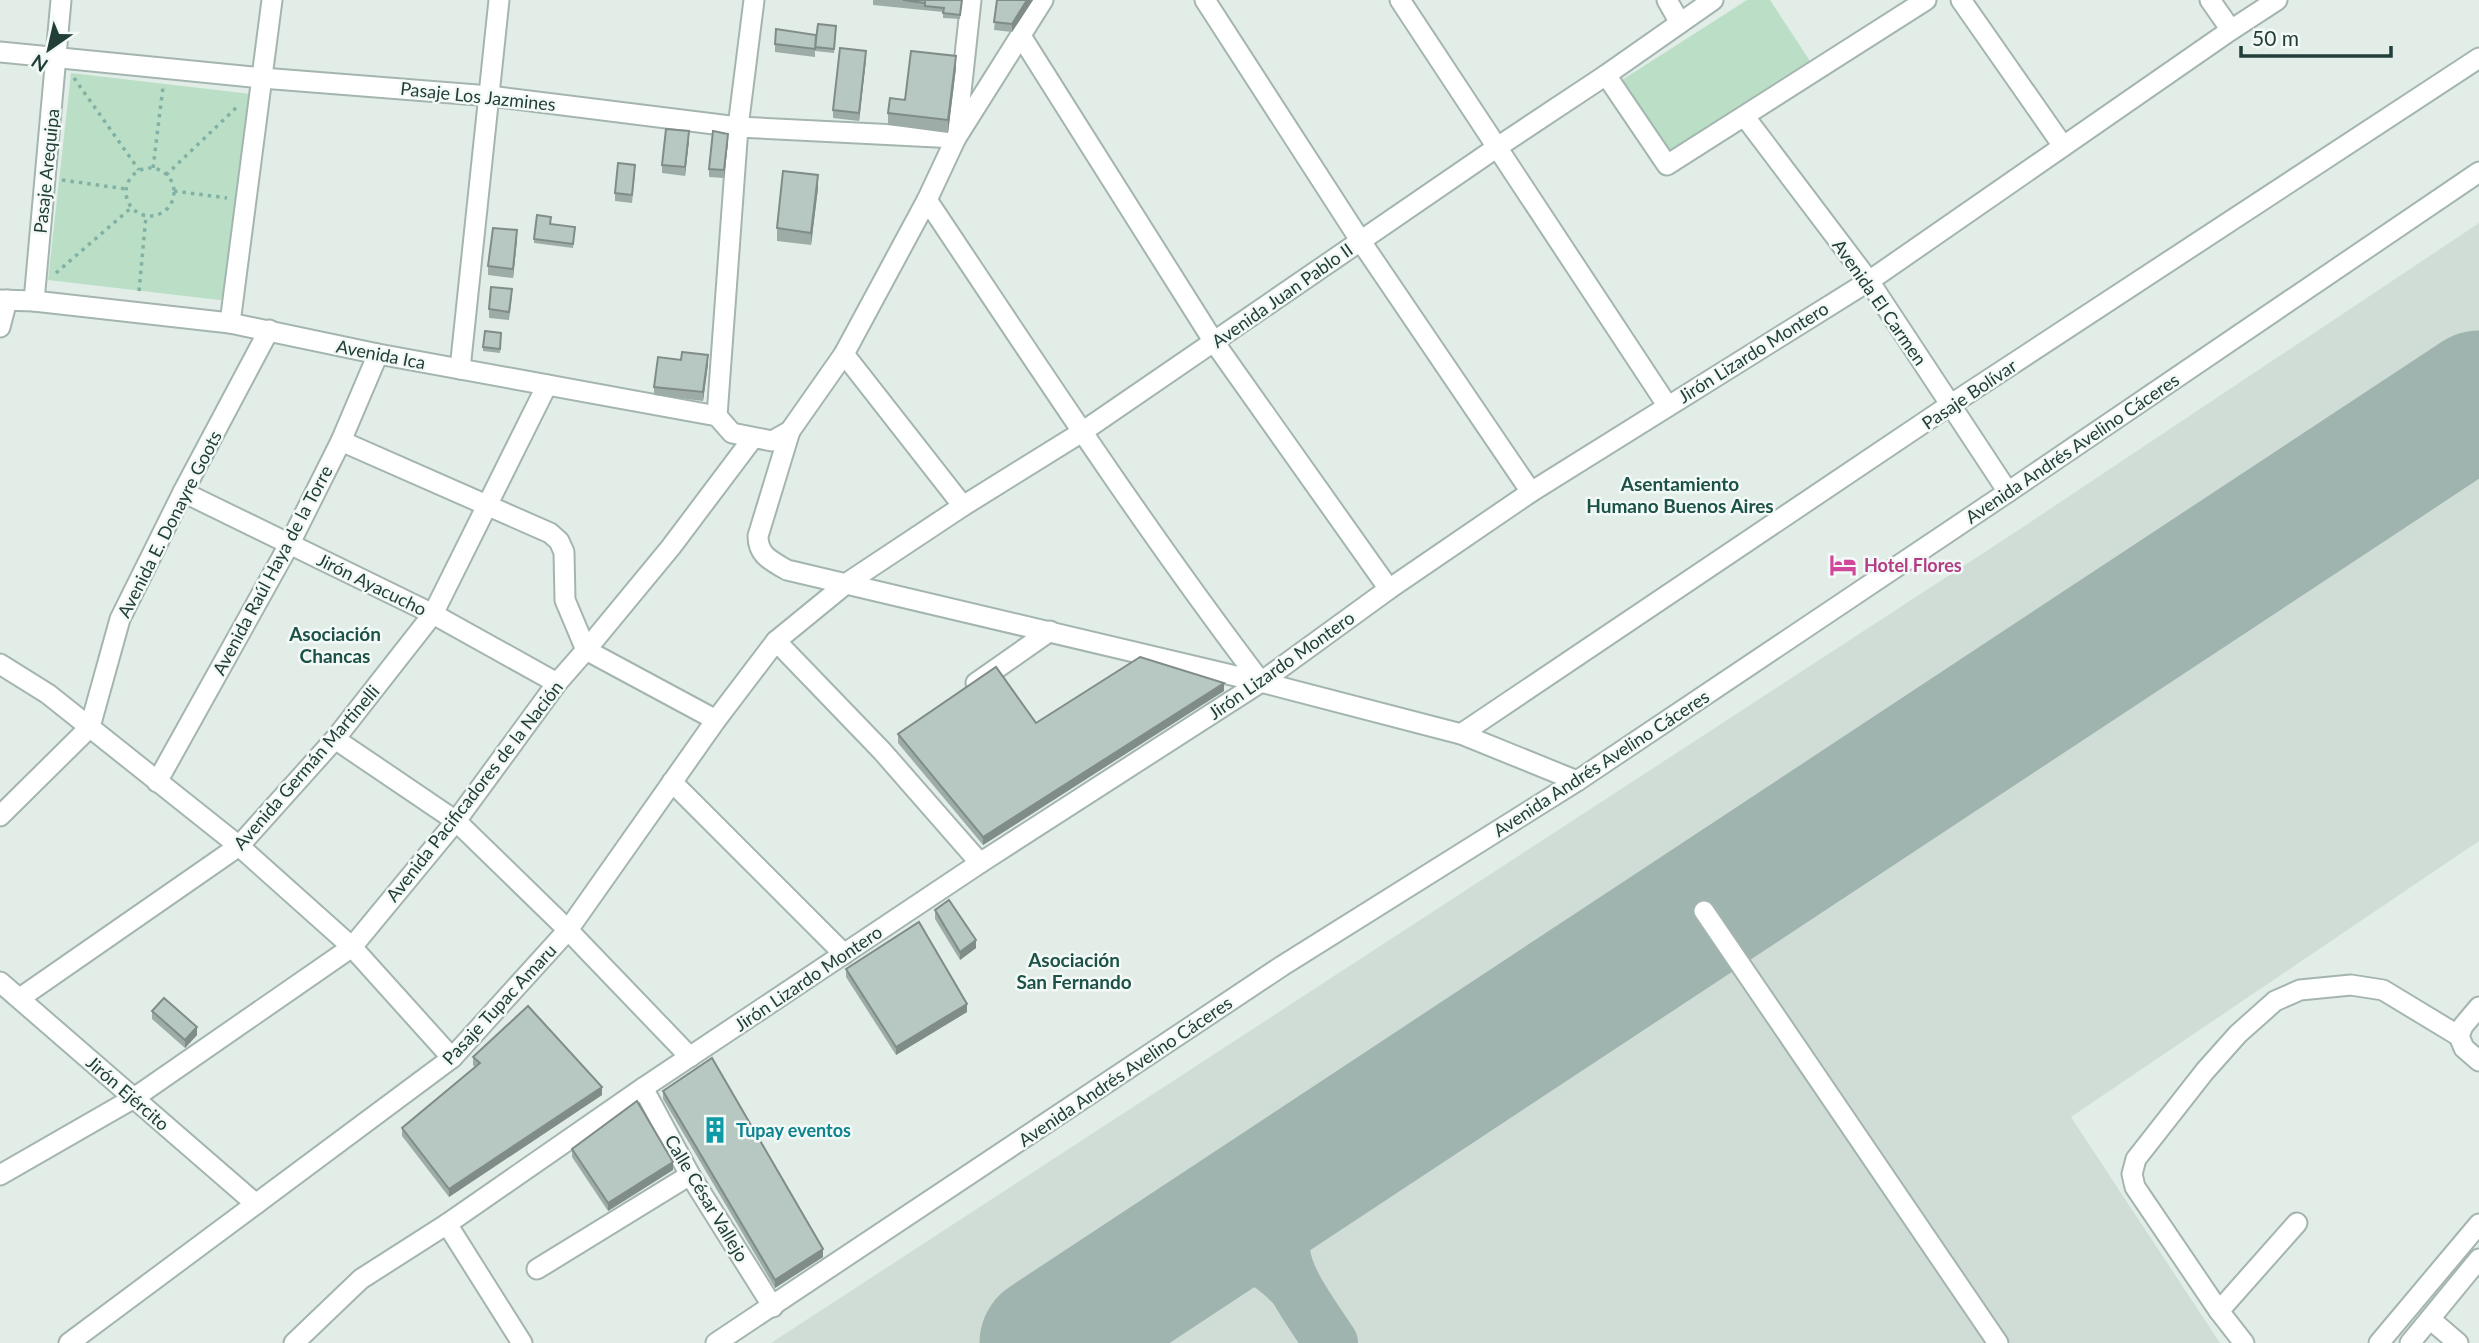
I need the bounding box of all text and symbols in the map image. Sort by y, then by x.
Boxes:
north arrow [14,14,84,84]
scale bar [2241,14,2392,58]
text: 50 m [2252,25,2299,50]
text: N [27,50,52,77]
street label: Pasaje Los Jazmines [399,77,557,115]
street label: Pasaje Arequipa [29,108,63,234]
street label: Avenida El Carmen [1828,235,1932,369]
street label: Avenida Juan Pablo II [1207,238,1357,352]
street label: Jirón Lizardo Montero [1674,297,1832,407]
street label: Avenida Ica [335,335,427,373]
street label: Pasaje Bolívar [1917,354,2021,434]
street label: Avenida Andrés Avelino Cáceres [1961,368,2183,528]
street label: Avenida E. Donayre Goots [112,427,226,621]
street label: Avenida Raúl Haya de la Torre [207,461,337,679]
district label: Asentamiento Humano Buenos Aires [1586,472,1774,517]
street label: Jirón Ayacucho [314,548,430,620]
hotel icon: Hotel Flores [1828,550,1858,580]
place label: Hotel Flores [1864,554,1962,576]
street label: Jirón Lizardo Montero [1204,606,1358,724]
district label: Asociación Chancas [288,622,381,667]
street label: Avenida Pacificadores de la Nación [381,676,567,906]
street label: Avenida Germán Martinelli [229,680,383,854]
street label: Avenida Andrés Avelino Cáceres [1489,685,1713,841]
street label: Jirón Lizardo Montero [730,920,886,1036]
street label: Pasaje Tupac Amaru [437,939,561,1069]
district label: Asociación San Fernando [1016,948,1132,993]
street label: Avenida Andrés Avelino Cáceres [1014,991,1236,1151]
street label: Jirón Ejército [82,1051,174,1135]
building icon: Tupay eventos [700,1115,730,1145]
place label: Tupay eventos [736,1119,851,1141]
street label: Calle César Vallejo [660,1131,754,1265]

